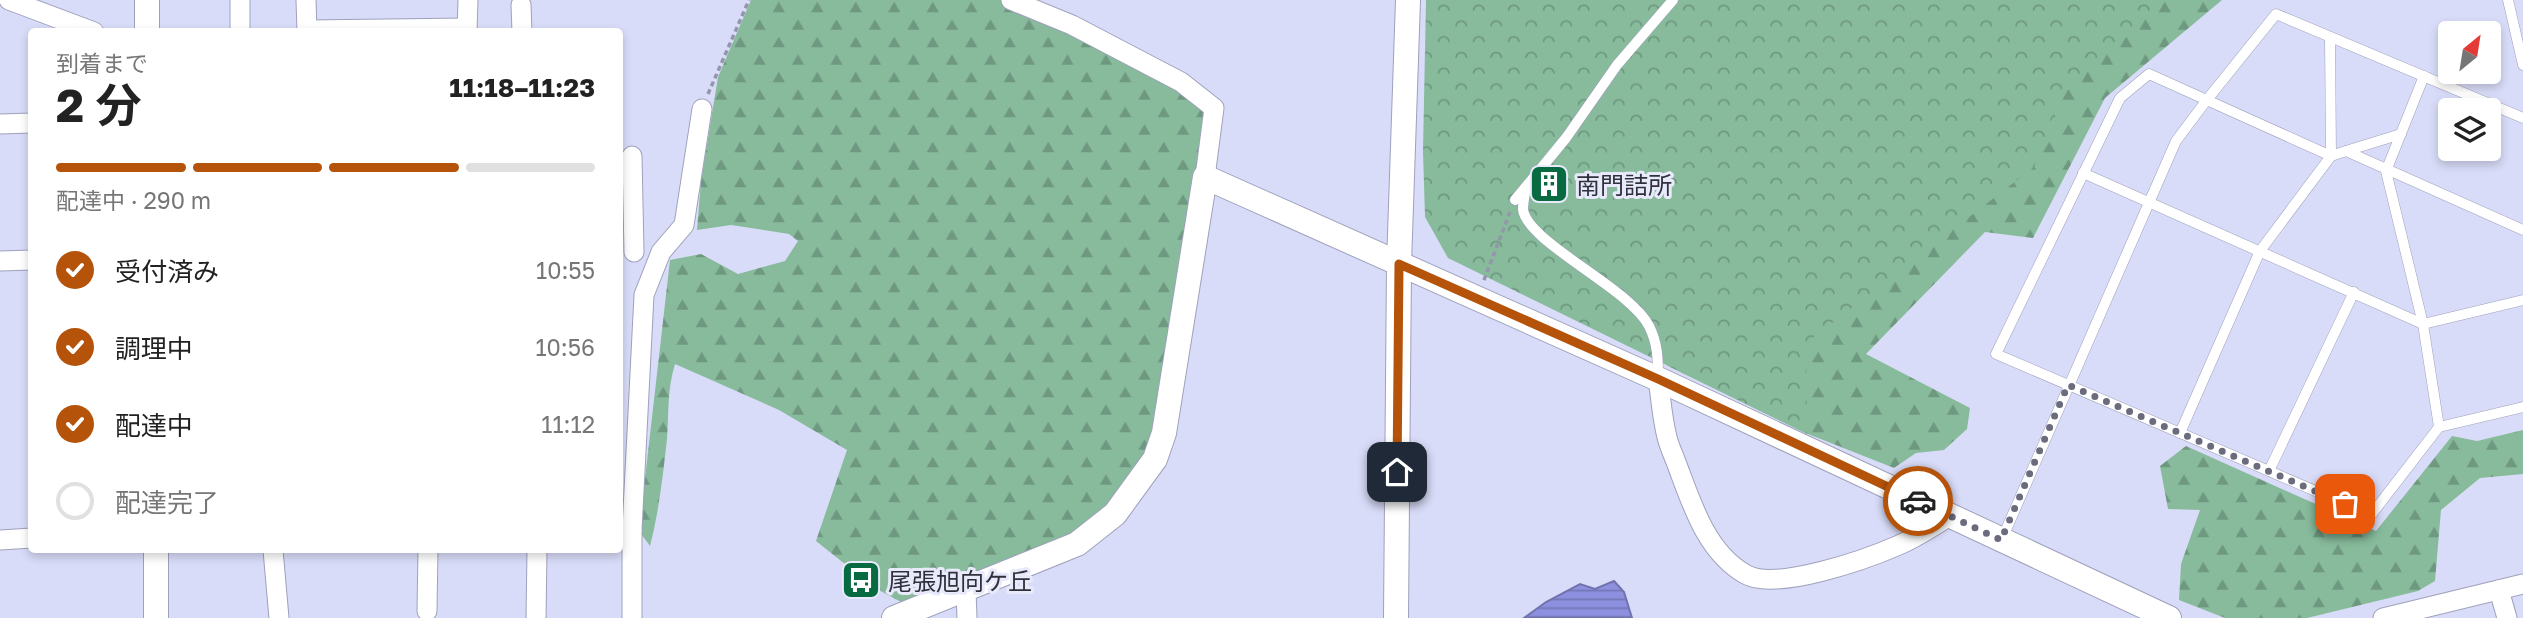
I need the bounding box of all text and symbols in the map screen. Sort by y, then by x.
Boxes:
north arrow [2438,21,2501,84]
map controls [2438,21,2501,161]
text: 到着まで [56,49,148,77]
text: 11:18–11:23 [449,72,595,103]
text: 2 分 [56,77,142,132]
button: layers [2438,98,2501,161]
building icon: 南門詰所 [1528,163,1570,205]
place label: 南門詰所 [1576,170,1672,199]
text: 配達中 · 290 m [56,186,211,214]
icon: check [56,251,94,289]
text: 受付済み [115,256,219,287]
text: 10:55 [536,256,595,284]
icon: check [56,328,94,366]
text: 調理中 [115,333,193,364]
text: 10:56 [535,333,595,361]
icon: check [56,405,94,443]
text: 配達中 [115,410,193,441]
text: 11:12 [541,410,595,438]
pin [1367,442,1427,502]
icon: home [1378,453,1416,491]
courier [1883,466,1953,536]
pin [2315,474,2375,534]
icon: car [1899,482,1937,520]
icon: bag [2326,485,2364,523]
text: 配達完了 [115,487,219,518]
bus stop icon: 尾張旭向ケ丘 [840,559,882,601]
place label: 尾張旭向ケ丘 [888,566,1032,595]

